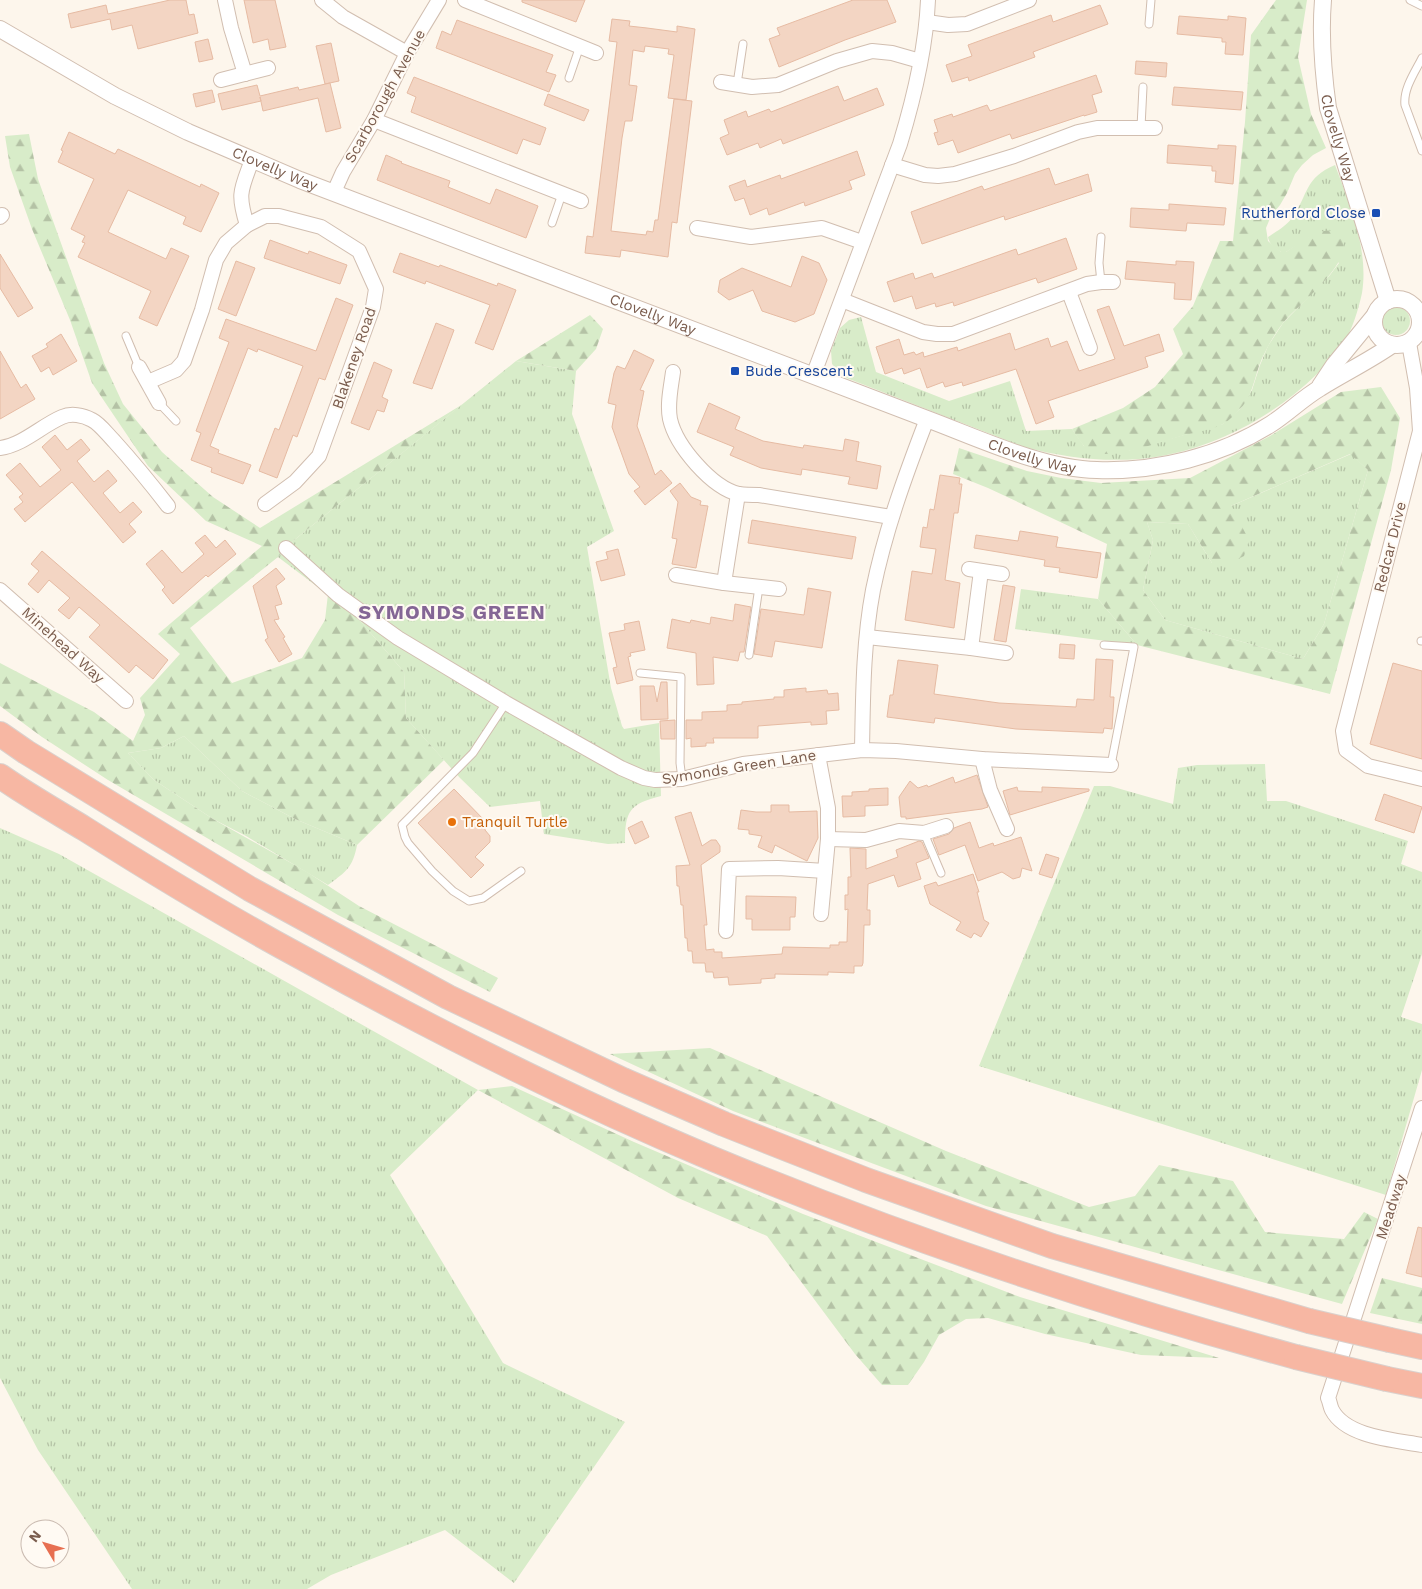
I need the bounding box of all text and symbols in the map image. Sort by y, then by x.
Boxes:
street label: Scarborough Avenue [341,26,429,166]
street label: Clovelly Way [1317,93,1360,185]
street label: Clovelly Way [230,143,320,195]
place label: Rutherford Close [1241,204,1366,222]
marker: Rutherford Close [1370,207,1382,219]
street label: Clovelly Way [607,290,699,339]
street label: Blakeney Road [328,305,380,411]
place label: Bude Crescent [745,362,853,380]
marker: Bude Crescent [729,365,741,377]
street label: Clovelly Way [985,435,1078,477]
street label: Redcar Drive [1370,500,1410,594]
district label: SYMONDS GREEN [358,600,546,624]
street label: Minehead Way [18,603,108,687]
street label: Symonds Green Lane [661,746,817,788]
place label: Tranquil Turtle [462,813,568,831]
marker: Tranquil Turtle [446,816,458,828]
street label: Meadway [1372,1172,1410,1242]
north arrow [20,1519,70,1569]
text: N [25,1527,44,1545]

